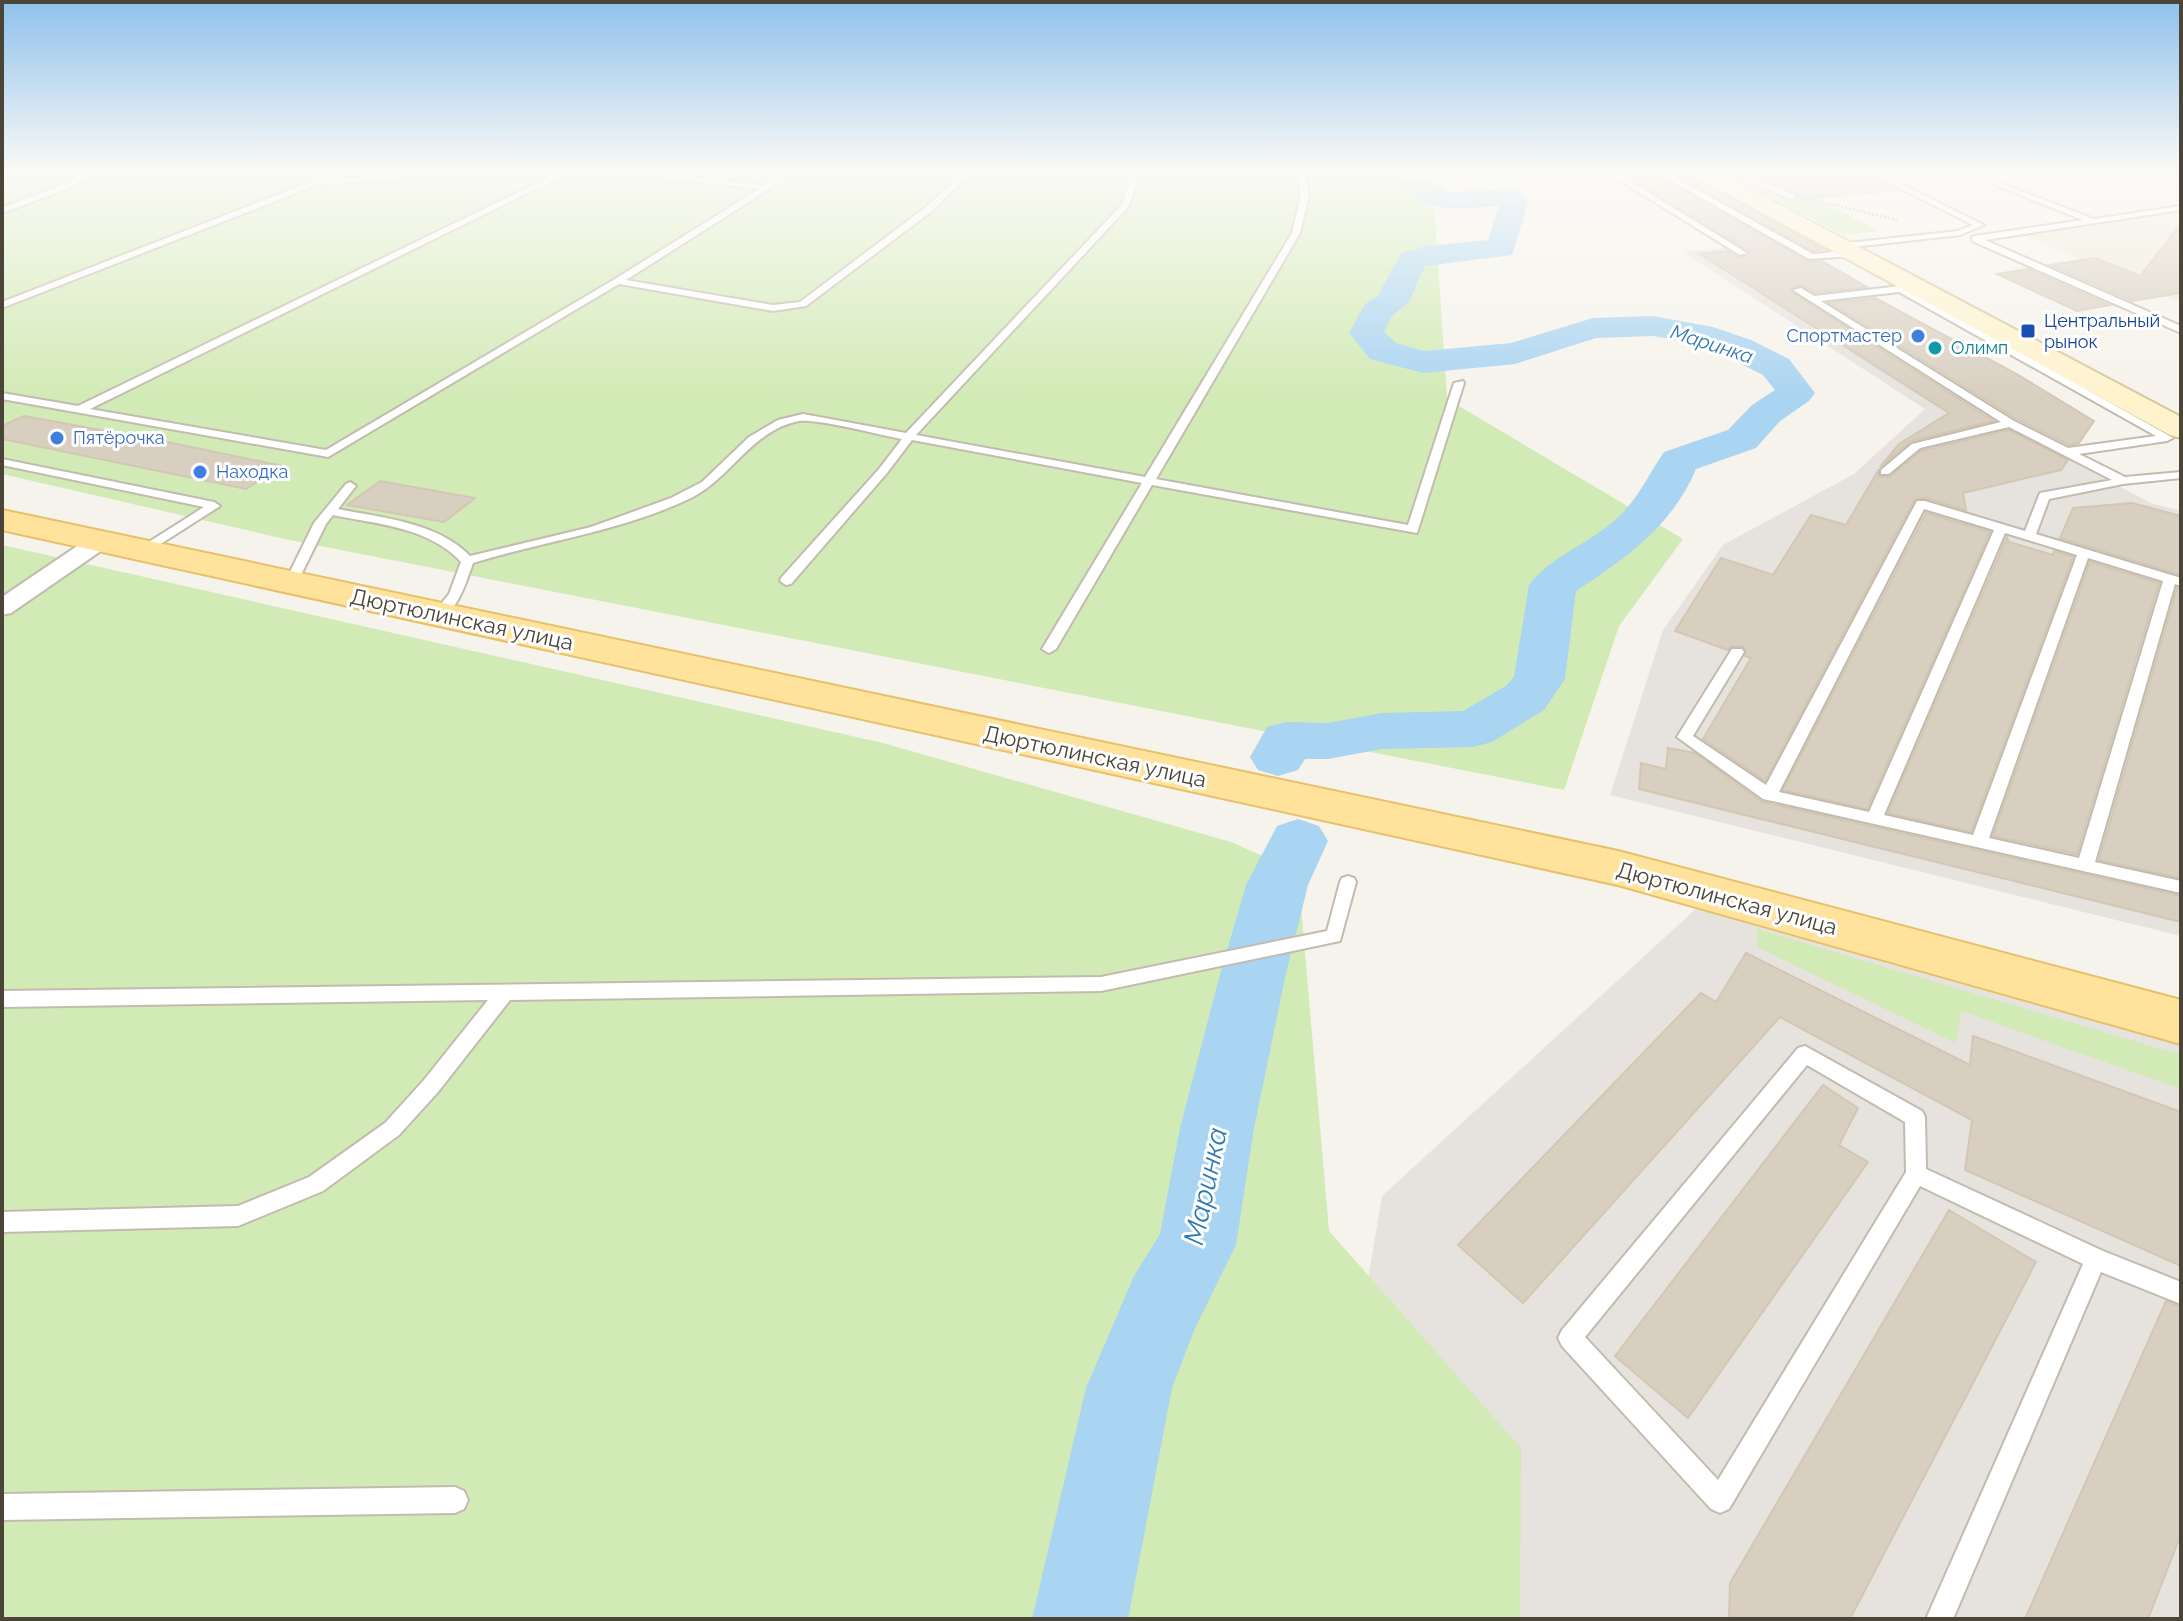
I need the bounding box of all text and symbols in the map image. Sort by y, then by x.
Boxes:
place label: Центральный рынок [2044,310,2160,352]
water label: Маринка [1668,319,1756,369]
marker: Центральный рынок [2019,322,2037,340]
place label: Спортмастер [1786,325,1902,346]
marker: Спортмастер [1909,327,1927,345]
place label: Олимп [1951,337,2008,358]
marker: Олимп [1926,339,1944,357]
place label: Пятёрочка [73,427,165,448]
marker: Пятёрочка [48,429,66,447]
place label: Находка [216,461,288,482]
marker: Находка [191,463,209,481]
street label: Дюртюлинская улица [348,583,576,655]
street label: Дюртюлинская улица [981,720,1209,792]
street label: Дюртюлинская улица [1614,856,1840,940]
water label: Маринка [1177,1124,1234,1248]

